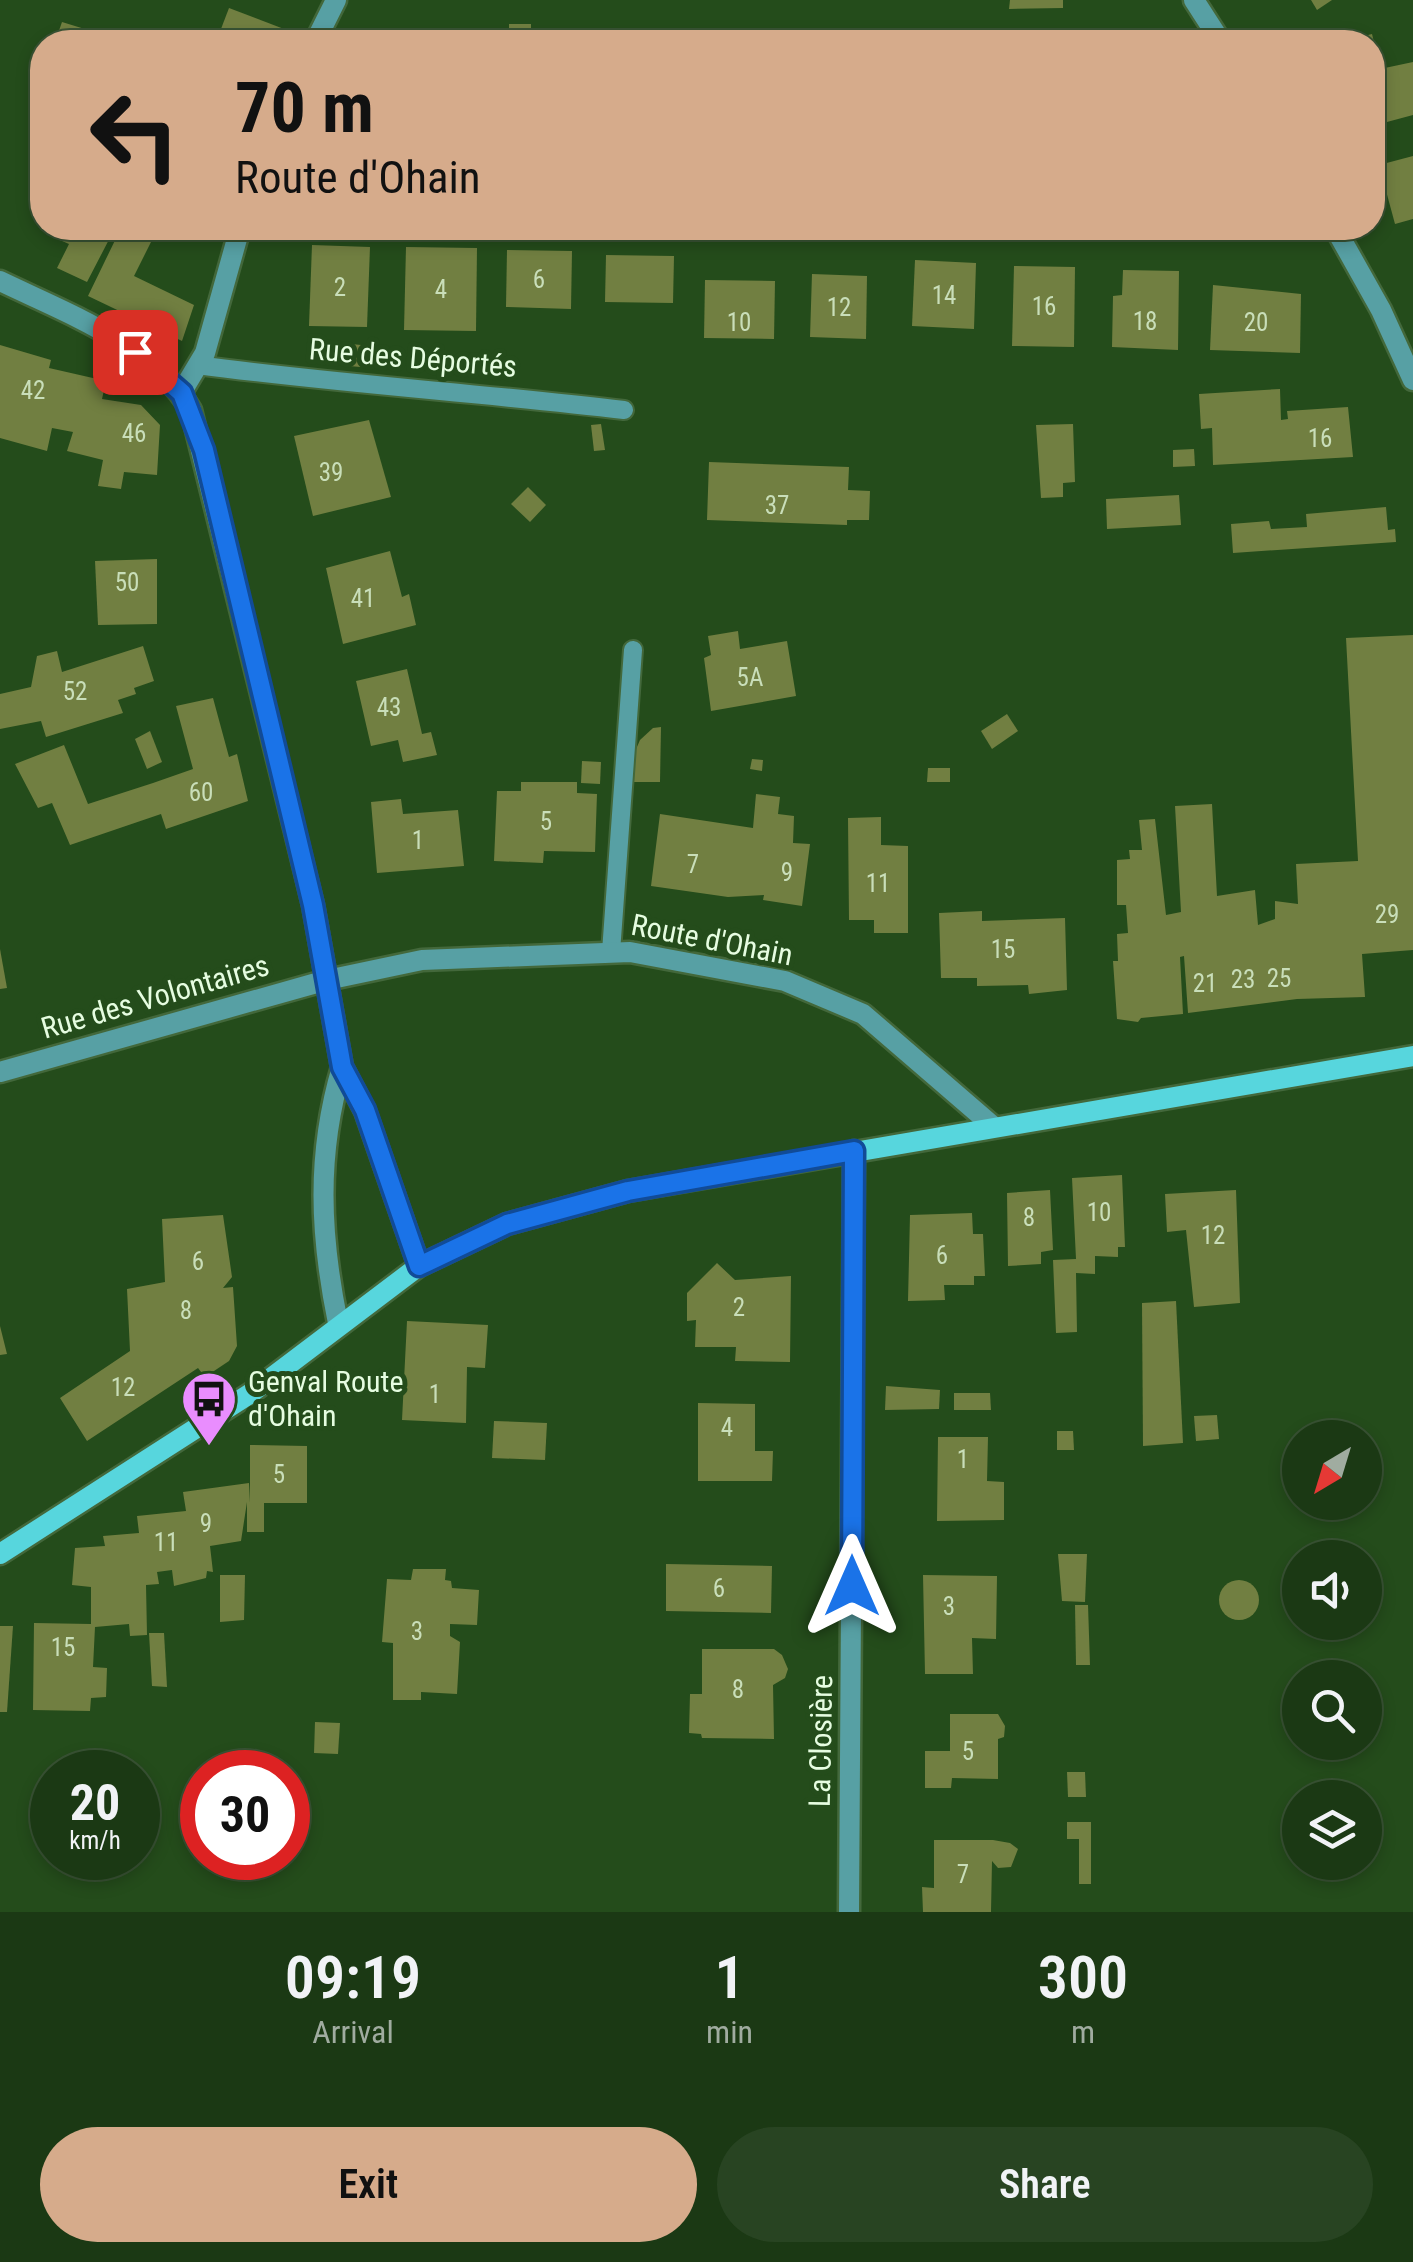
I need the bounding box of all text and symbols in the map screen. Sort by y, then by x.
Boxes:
text: 70 m [235,67,374,149]
icon: left [70,70,200,200]
text: Route d'Ohain [235,151,481,204]
house number: 6 [533,265,545,294]
house number: 2 [334,273,346,302]
house number: 4 [435,275,447,304]
house number: 14 [932,281,956,310]
house number: 16 [1032,292,1056,321]
house number: 12 [827,293,851,322]
house number: 18 [1133,307,1157,336]
house number: 10 [727,308,751,337]
house number: 20 [1244,308,1268,337]
pin [93,310,178,395]
icon: arrive [108,325,163,380]
street label: Rue des Déportés [308,331,518,384]
house number: 42 [21,376,45,405]
house number: 46 [122,419,146,448]
house number: 16 [1308,424,1332,453]
house number: 39 [319,458,343,487]
house number: 37 [765,491,789,520]
house number: 50 [115,568,139,597]
house number: 41 [351,584,375,613]
house number: 5A [737,663,763,692]
house number: 52 [63,677,87,706]
house number: 43 [377,693,401,722]
house number: 60 [189,778,213,807]
house number: 5 [540,807,552,836]
house number: 1 [412,826,424,855]
house number: 7 [687,850,699,879]
house number: 9 [781,858,793,887]
house number: 11 [866,869,890,898]
house number: 29 [1375,900,1399,929]
street label: Route d'Ohain [628,907,796,972]
house number: 15 [991,935,1015,964]
street label: Rue des Volontaires [37,947,273,1046]
house number: 25 [1267,964,1291,993]
house number: 23 [1231,965,1255,994]
house number: 21 [1193,969,1217,998]
house number: 10 [1087,1198,1111,1227]
house number: 8 [1023,1203,1035,1232]
house number: 12 [1201,1221,1225,1250]
house number: 6 [936,1241,948,1270]
house number: 6 [192,1247,204,1276]
house number: 2 [733,1293,745,1322]
house number: 8 [180,1296,192,1325]
place label: Genval Route d'Ohain [248,1364,404,1433]
bus stop icon: Genval Route d'Ohain [179,1369,239,1448]
house number: 12 [111,1373,135,1402]
house number: 1 [429,1380,441,1409]
house number: 4 [721,1413,733,1442]
north arrow [1282,1420,1382,1520]
map controls [1282,1420,1382,1880]
house number: 1 [957,1445,969,1474]
house number: 5 [273,1460,285,1489]
house number: 9 [200,1509,212,1538]
house number: 11 [154,1528,178,1557]
position arrow [800,1534,904,1638]
button: sound [1282,1540,1382,1640]
house number: 6 [713,1574,725,1603]
house number: 3 [943,1592,955,1621]
house number: 3 [411,1617,423,1646]
house number: 15 [51,1633,75,1662]
button: search [1282,1660,1382,1760]
house number: 8 [732,1675,744,1704]
street label: La Closière [802,1675,839,1807]
house number: 5 [962,1737,974,1766]
speed limit sign: 30 [180,1750,310,1880]
text: 20 [70,1774,120,1832]
button: layers [1282,1780,1382,1880]
text: km/h [69,1826,121,1855]
house number: 7 [957,1860,969,1889]
text: 09:19 [285,1942,421,2013]
text: 1 [714,1942,745,2013]
text: 300 [1038,1942,1128,2013]
text: Arrival [312,2013,394,2051]
text: min [706,2013,753,2051]
text: m [1071,2013,1095,2051]
button: Exit [40,2127,697,2242]
button: Share [717,2127,1373,2242]

